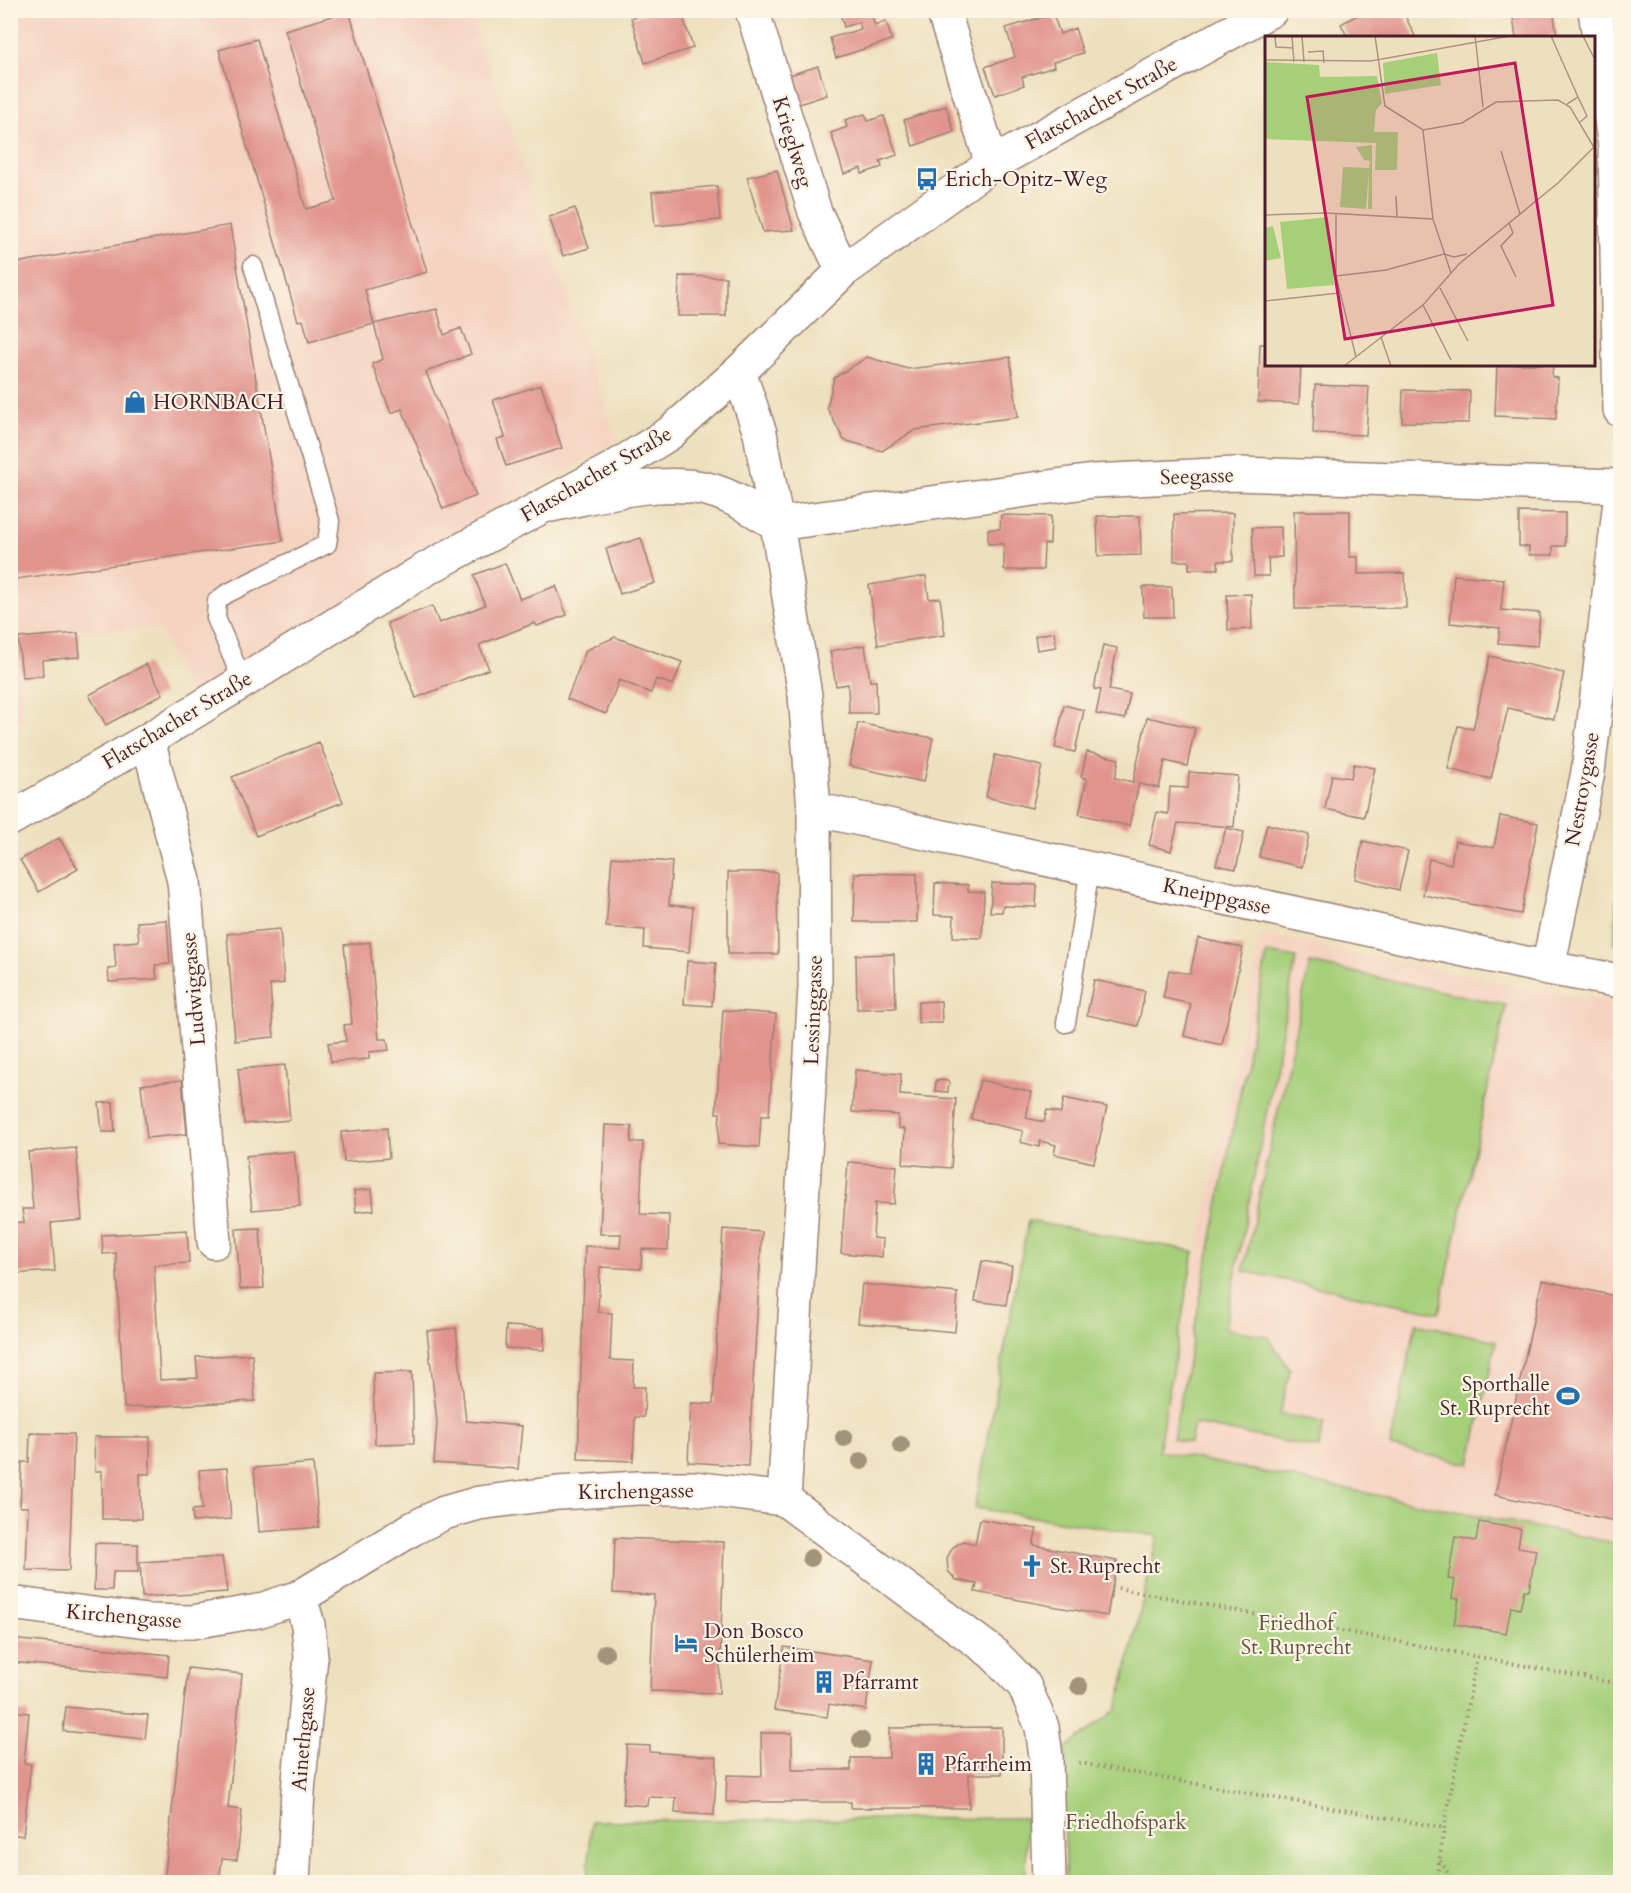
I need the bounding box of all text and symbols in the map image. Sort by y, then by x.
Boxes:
inset map [1265,36,1595,366]
street label: Flatschacher Straße [1020,50,1183,157]
street label: Krieglweg [765,93,820,192]
place label: Erich-Opitz-Weg [945,165,1107,194]
bus stop icon: Erich-Opitz-Weg [914,166,940,192]
place label: HORNBACH [153,388,284,417]
shop icon: HORNBACH [122,389,148,415]
street label: Flatschacher Straße [515,419,677,530]
street label: Seegasse [1160,461,1235,492]
street label: Flatschacher Straße [97,664,258,777]
street label: Nestroygasse [1558,730,1607,849]
street label: Kneippgasse [1160,871,1274,922]
street label: Ludwiggasse [174,931,213,1047]
street label: Lessinggasse [797,954,830,1066]
place label: Sporthalle St. Ruprecht [1440,1370,1550,1423]
sports icon: Sporthalle St. Ruprecht [1555,1383,1581,1409]
street label: Kirchengasse [578,1476,694,1507]
place label: St. Ruprecht [1050,1552,1161,1581]
church icon: St. Ruprecht [1019,1553,1045,1579]
street label: Kirchengasse [65,1597,183,1636]
park label: Friedhof St. Ruprecht [1241,1609,1352,1662]
place label: Don Bosco Schülerheim [704,1617,815,1670]
hotel icon: Don Bosco Schülerheim [673,1630,699,1656]
place label: Pfarramt [842,1668,919,1697]
building icon: Pfarramt [811,1669,837,1695]
street label: Ainethgasse [284,1686,323,1793]
place label: Pfarrheim [944,1750,1032,1779]
building icon: Pfarrheim [913,1751,939,1777]
park label: Friedhofspark [1065,1808,1188,1837]

